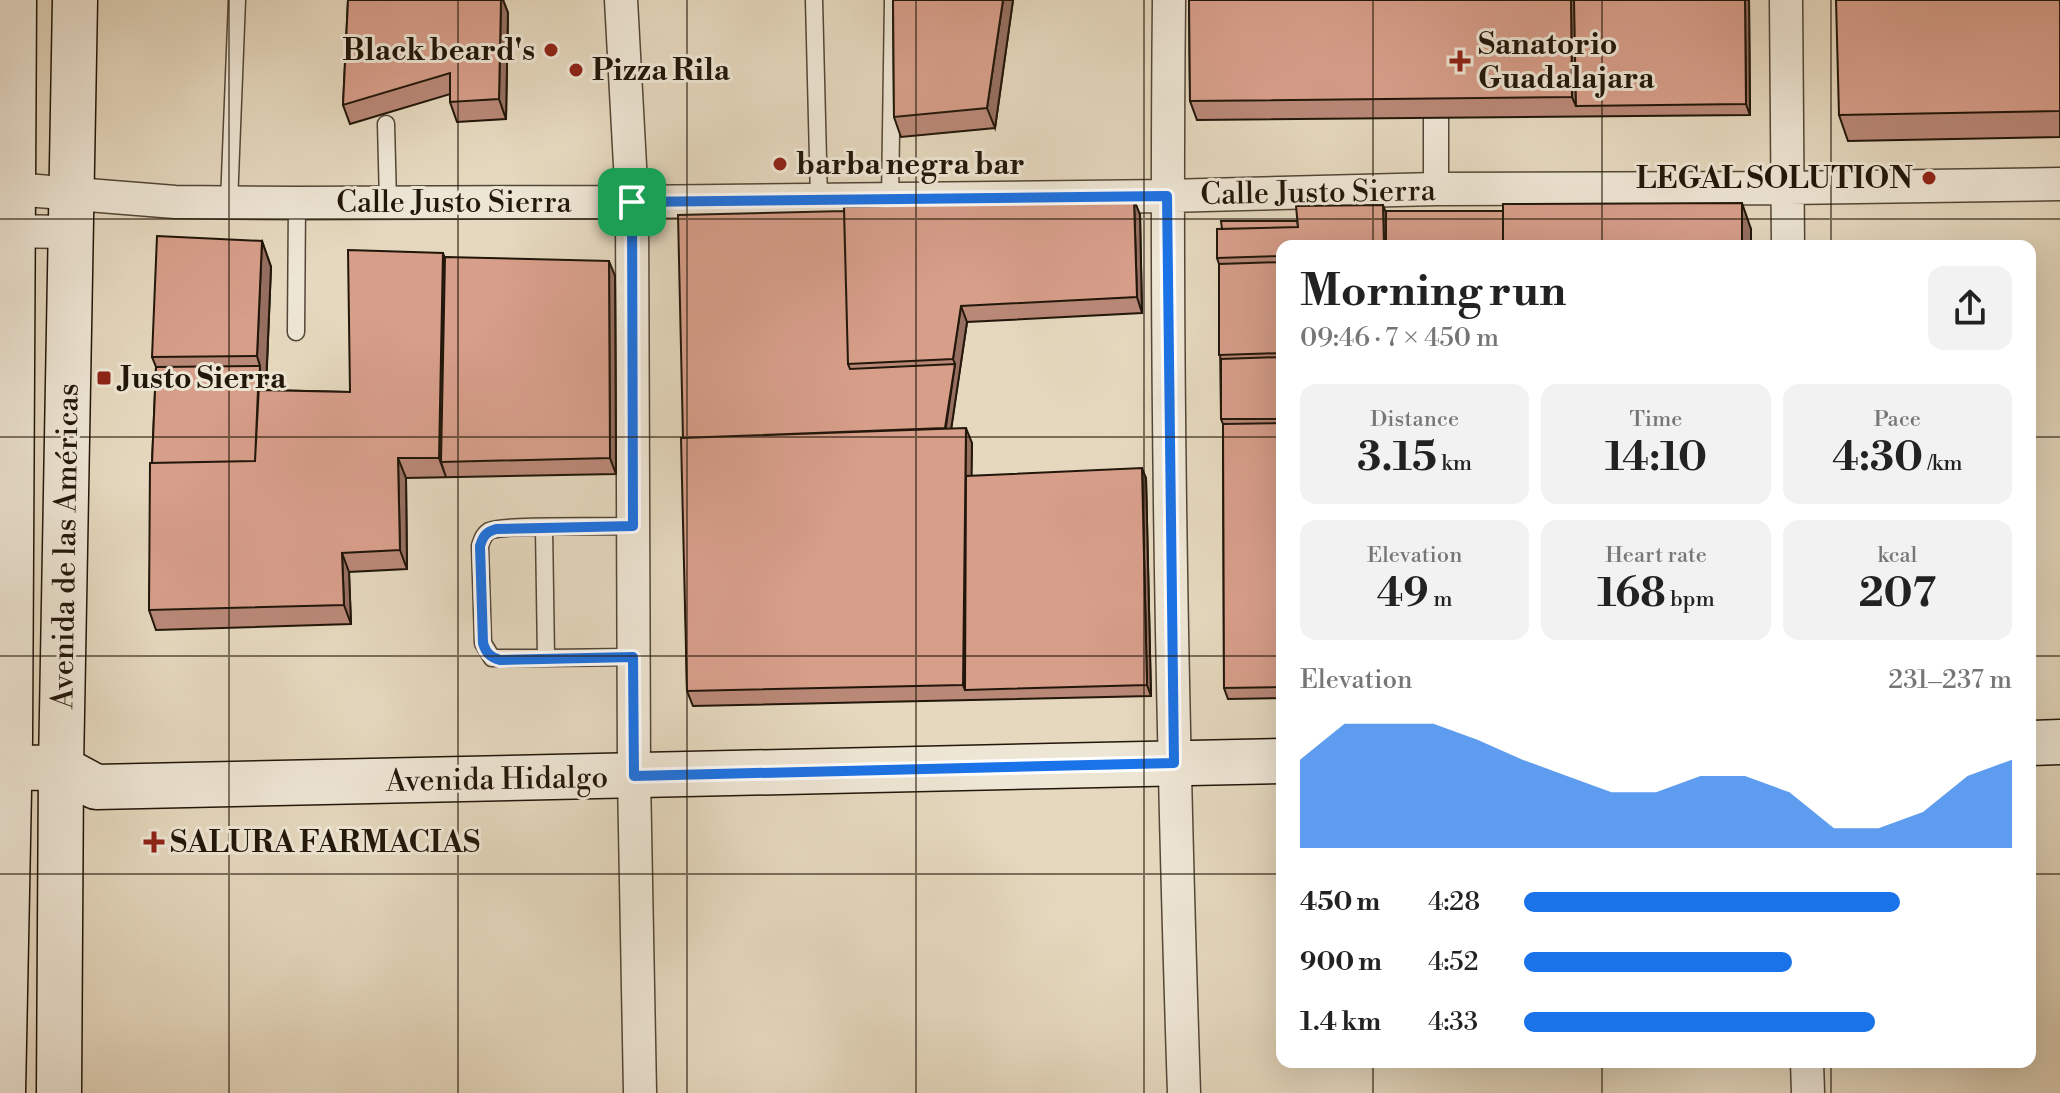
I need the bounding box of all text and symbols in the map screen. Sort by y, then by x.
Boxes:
place label: Sanatorio Guadalajara [1478,26,1655,98]
place label: Black beard's [342,32,535,70]
marker: Black beard's [542,41,560,59]
marker: Sanatorio Guadalajara [1449,50,1471,72]
place label: Pizza Rila [592,52,731,90]
marker: Pizza Rila [567,61,585,79]
place label: barba negra bar [796,146,1025,184]
marker: barba negra bar [771,155,789,173]
place label: LEGAL SOLUTION [1636,160,1913,198]
pin [598,168,666,236]
marker: LEGAL SOLUTION [1920,169,1938,187]
street label: Calle Justo Sierra [1200,172,1437,214]
icon: arrive [610,180,654,224]
street label: Calle Justo Sierra [336,184,572,222]
text: Morning run [1300,264,1566,319]
button: share [1928,266,2012,350]
text: 09:46 · 7 × 450 m [1300,322,1499,354]
place label: Justo Sierra [116,360,287,398]
marker: Justo Sierra [95,369,113,387]
street label: Avenida de las Américas [44,383,88,710]
text: Distance [1370,406,1459,433]
text: Time [1630,406,1682,433]
text: Pace [1874,406,1921,433]
text: 3.15 [1357,433,1437,483]
text: 14:10 [1605,433,1707,483]
text: 4:30 [1832,433,1923,483]
text: km [1437,450,1472,477]
text: /km [1923,450,1963,477]
text: Elevation [1367,542,1462,569]
text: Heart rate [1605,542,1707,569]
text: kcal [1877,542,1917,569]
text: 49 [1377,569,1429,619]
text: 168 [1597,569,1666,619]
text: 207 [1859,569,1936,619]
text: m [1429,586,1453,613]
text: bpm [1666,586,1715,613]
text: Elevation [1300,664,1413,696]
text: 231–237 m [1888,664,2012,696]
street label: Avenida Hidalgo [385,759,609,801]
place label: SALURA FARMACIAS [170,824,480,862]
marker: SALURA FARMACIAS [145,833,163,851]
text: 450 m [1300,886,1380,918]
text: 4:28 [1428,886,1480,918]
text: 900 m [1300,946,1382,978]
text: 4:52 [1428,946,1479,978]
text: 1.4 km [1300,1006,1381,1038]
text: 4:33 [1428,1006,1478,1038]

